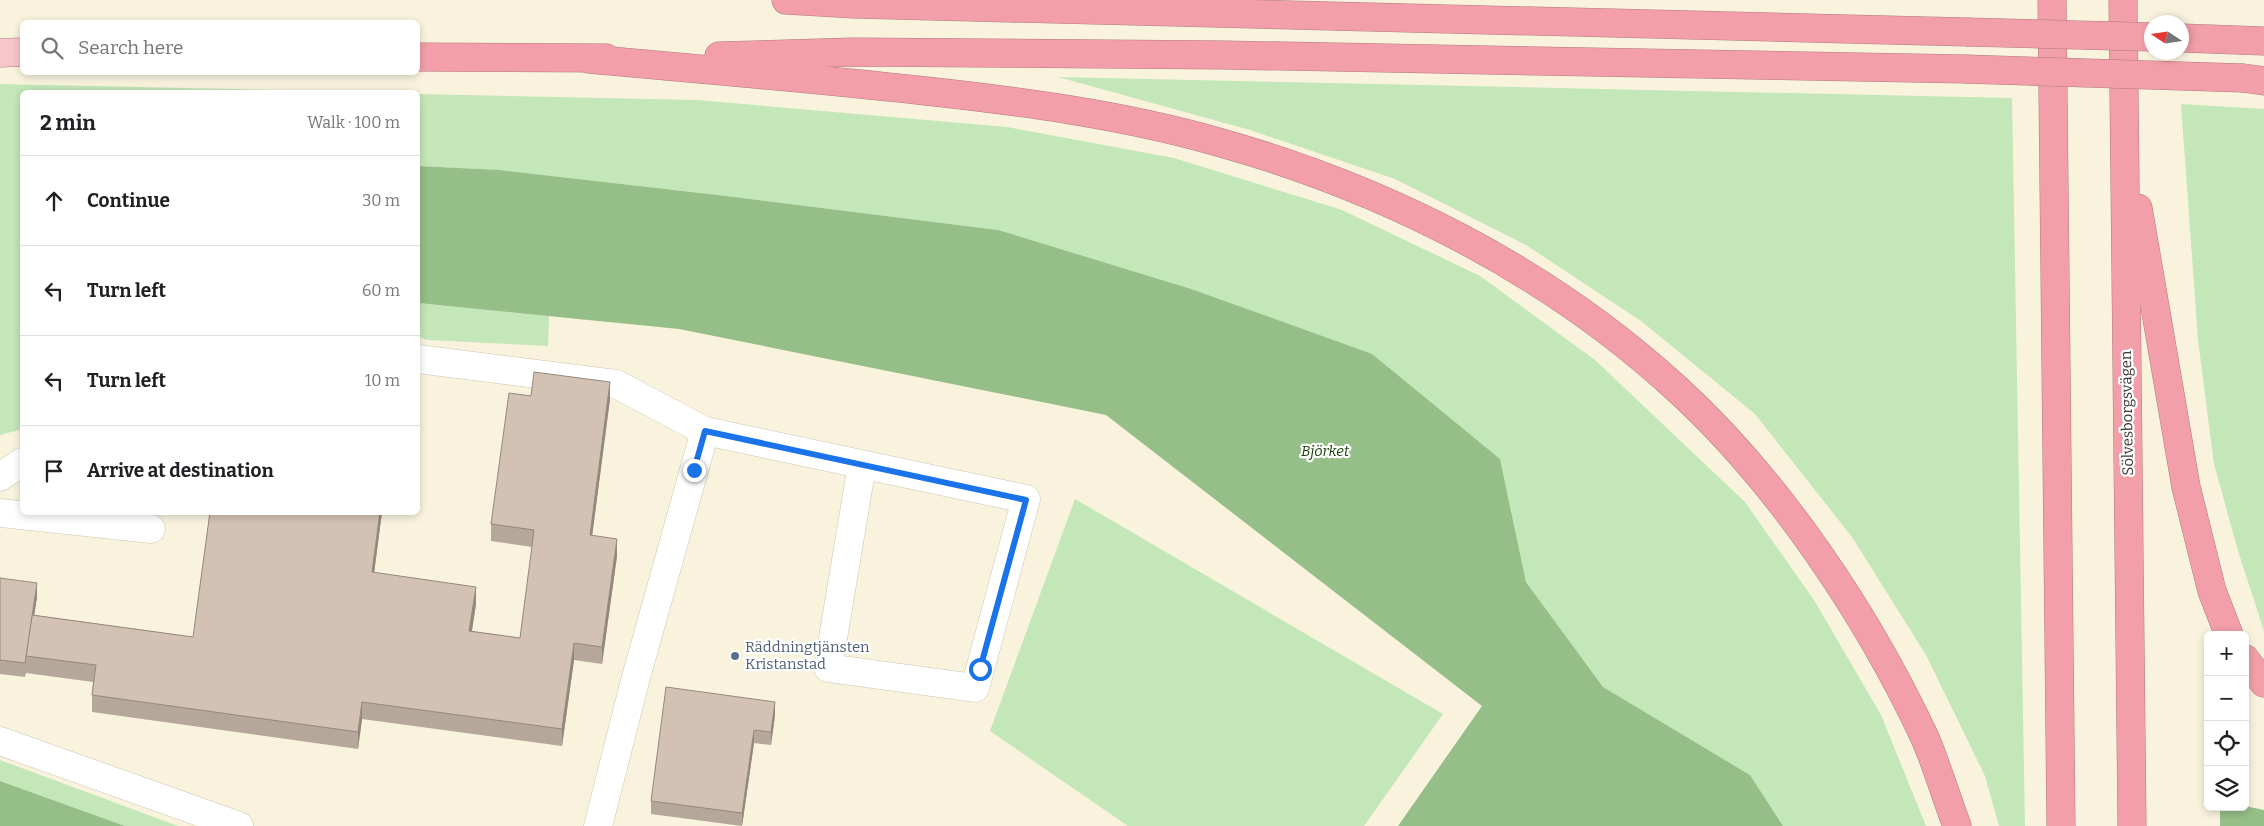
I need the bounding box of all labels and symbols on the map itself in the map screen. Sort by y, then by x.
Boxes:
north arrow [2144,15,2189,60]
street label: Sölvesborgsvägen [2117,350,2137,476]
park label: Björket [1301,442,1350,460]
route end [683,459,706,482]
place label: Räddningtjänsten Kristanstad [745,638,870,673]
marker: Räddningtjänsten Kristanstad [729,650,741,662]
route start [969,658,992,681]

